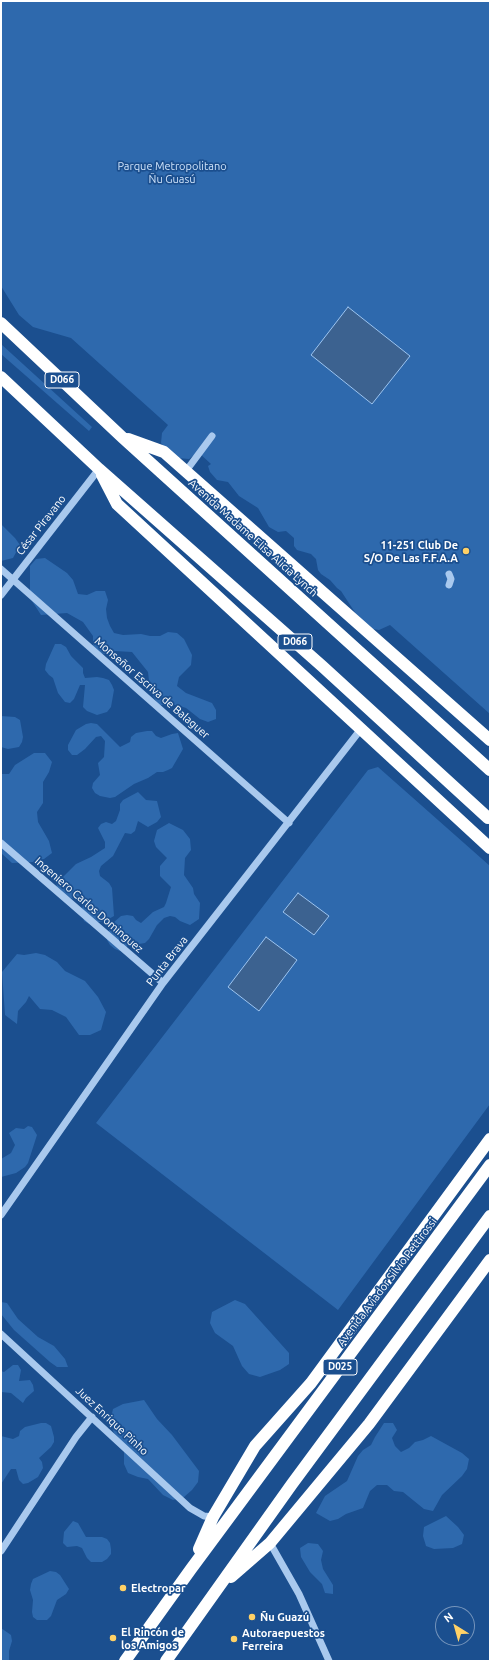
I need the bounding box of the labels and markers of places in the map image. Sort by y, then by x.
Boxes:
place label: 11-251 Club De S/O De Las F.F.A.A [364,538,458,564]
marker: 11-251 Club De S/O De Las F.F.A.A [461,546,471,556]
place label: Electropar [131,1581,185,1595]
marker: Electropar [118,1583,128,1593]
place label: Ñu Guazú [260,1610,309,1624]
marker: Ñu Guazú [247,1612,257,1622]
place label: El Rincón de los Amigos [121,1625,184,1651]
place label: Autoraepuestos Ferreira [242,1626,325,1652]
marker: El Rincón de los Amigos [108,1633,118,1643]
marker: Autoraepuestos Ferreira [229,1634,239,1644]

